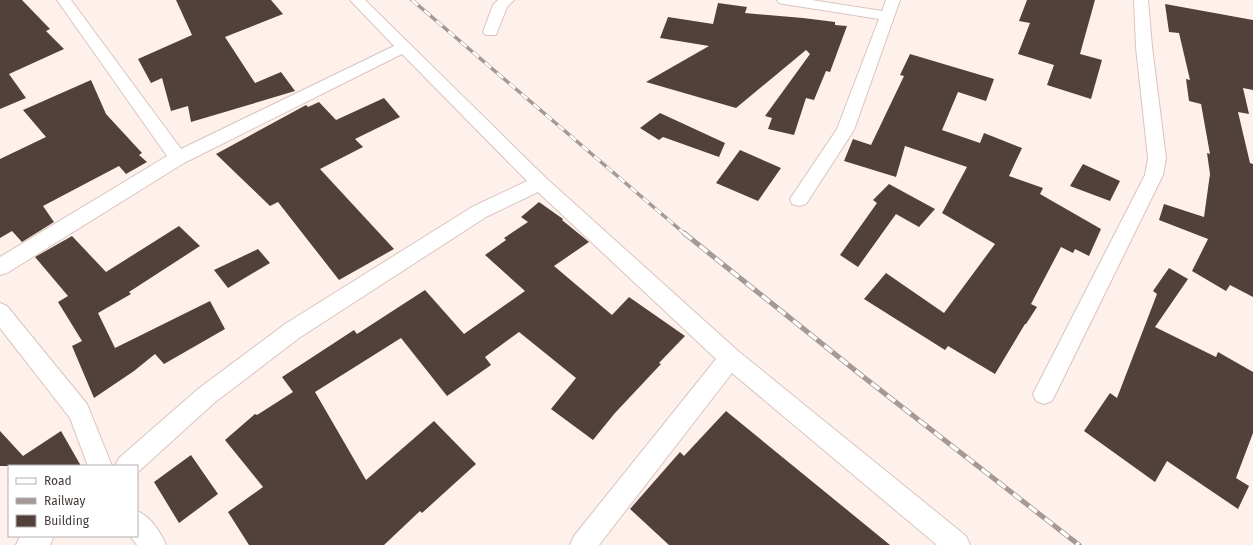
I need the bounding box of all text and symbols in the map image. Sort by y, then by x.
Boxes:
legend [8,465,138,537]
text: Road [44,474,72,488]
text: Railway [44,494,85,508]
text: Building [44,514,90,528]

